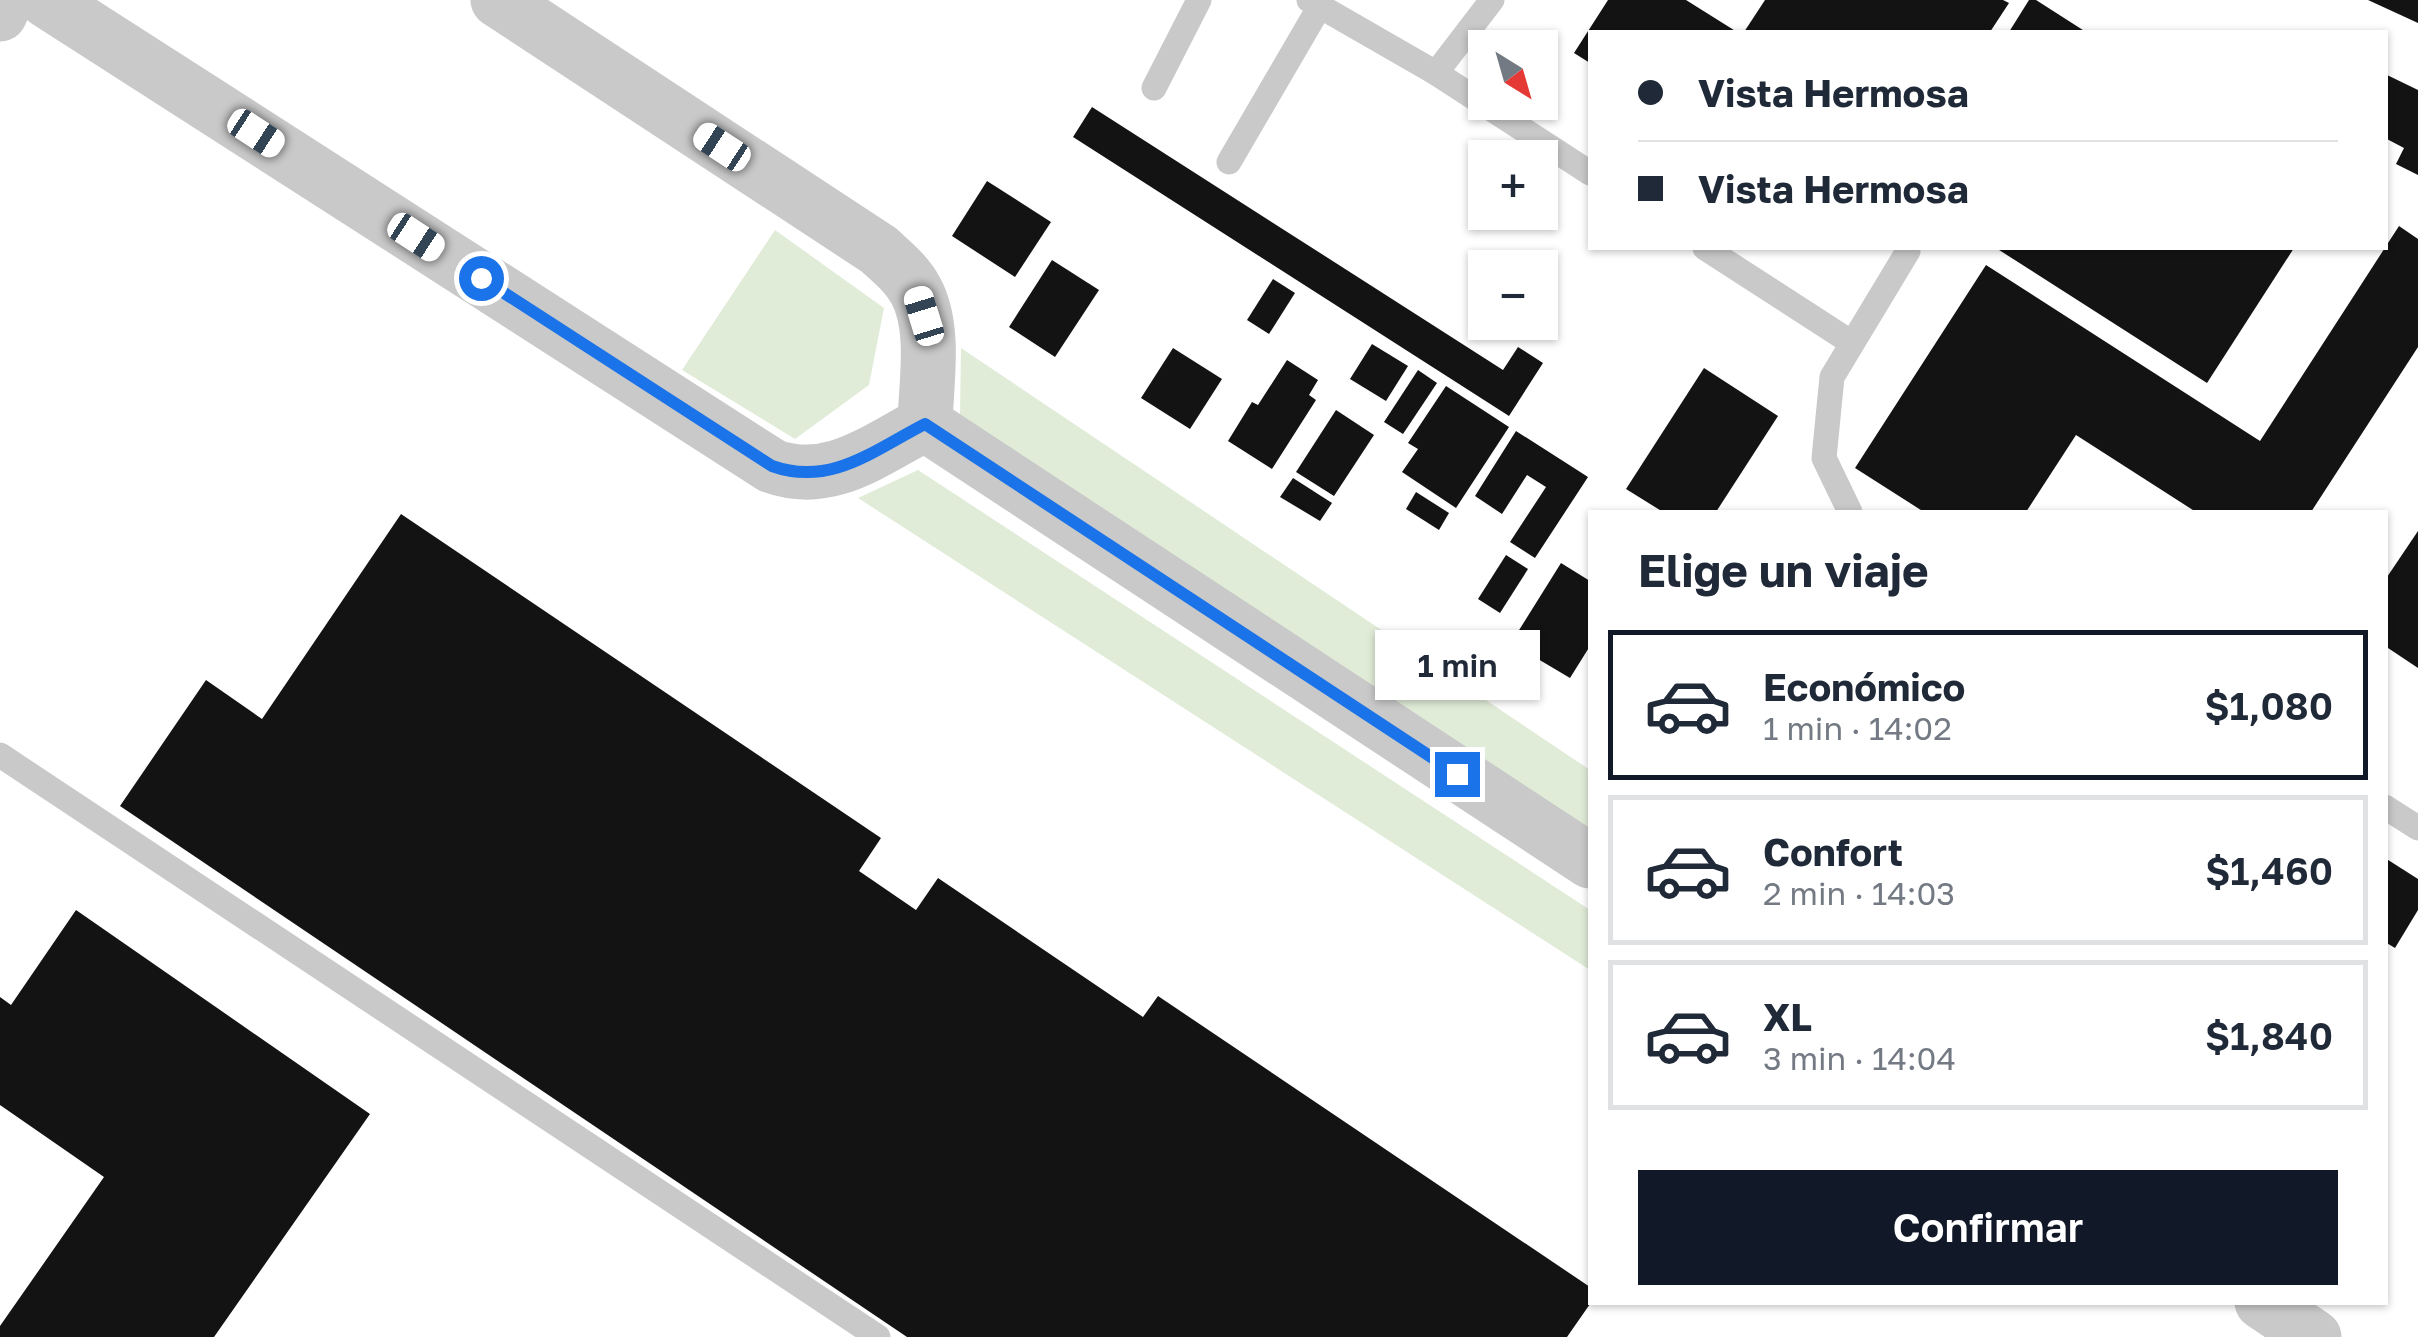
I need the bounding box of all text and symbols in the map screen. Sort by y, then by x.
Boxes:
north arrow [1468,30,1558,120]
map controls [1468,30,1558,340]
text: Vista Hermosa [1698,70,1969,115]
car [223,104,289,162]
car [689,118,755,176]
button: + [1468,140,1558,230]
text: Vista Hermosa [1698,166,1969,211]
car [383,208,449,266]
button: − [1468,250,1558,340]
route start [459,256,504,301]
car [901,283,947,349]
text: Elige un viaje [1638,543,1929,597]
callout: 1 min [1374,629,1540,699]
text: 1 min [1417,646,1498,684]
icon: car [1643,660,1733,750]
text: Económico [1763,664,1965,709]
text: $1,080 [2205,683,2333,728]
text: 1 min · 14:02 [1763,709,1952,747]
route end [1435,752,1480,797]
icon: car [1643,825,1733,915]
text: Confort [1763,829,1903,874]
text: $1,460 [2205,848,2333,893]
text: 2 min · 14:03 [1763,874,1955,912]
icon: car [1643,990,1733,1080]
text: XL [1763,994,1812,1039]
text: $1,840 [2205,1013,2333,1058]
text: 3 min · 14:04 [1763,1039,1956,1077]
button: Confirmar [1638,1170,2338,1285]

